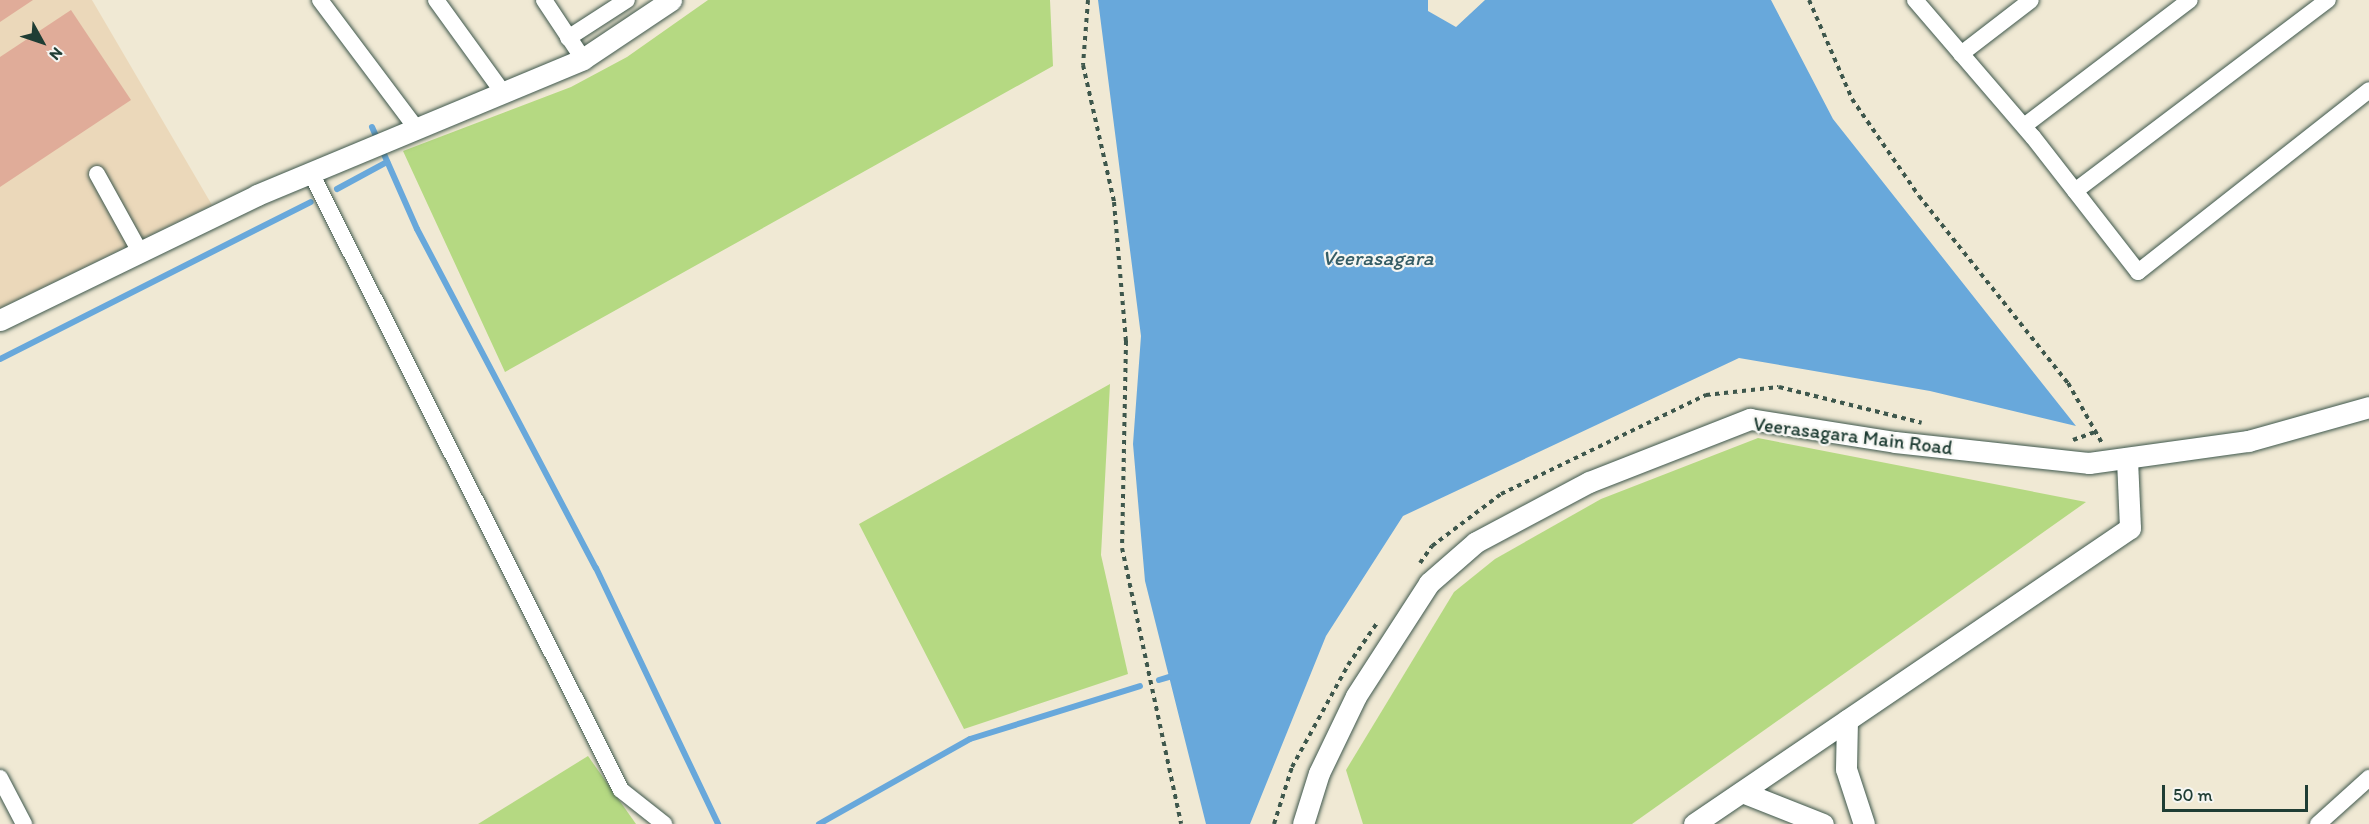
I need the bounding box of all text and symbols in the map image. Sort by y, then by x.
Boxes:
north arrow [12,12,72,72]
text: N [45,44,67,64]
water label: Veerasagara [1322,245,1434,271]
street label: Veerasagara Main Road [1752,412,1954,460]
scale bar [2165,773,2310,811]
text: 50 m [2173,784,2213,806]

